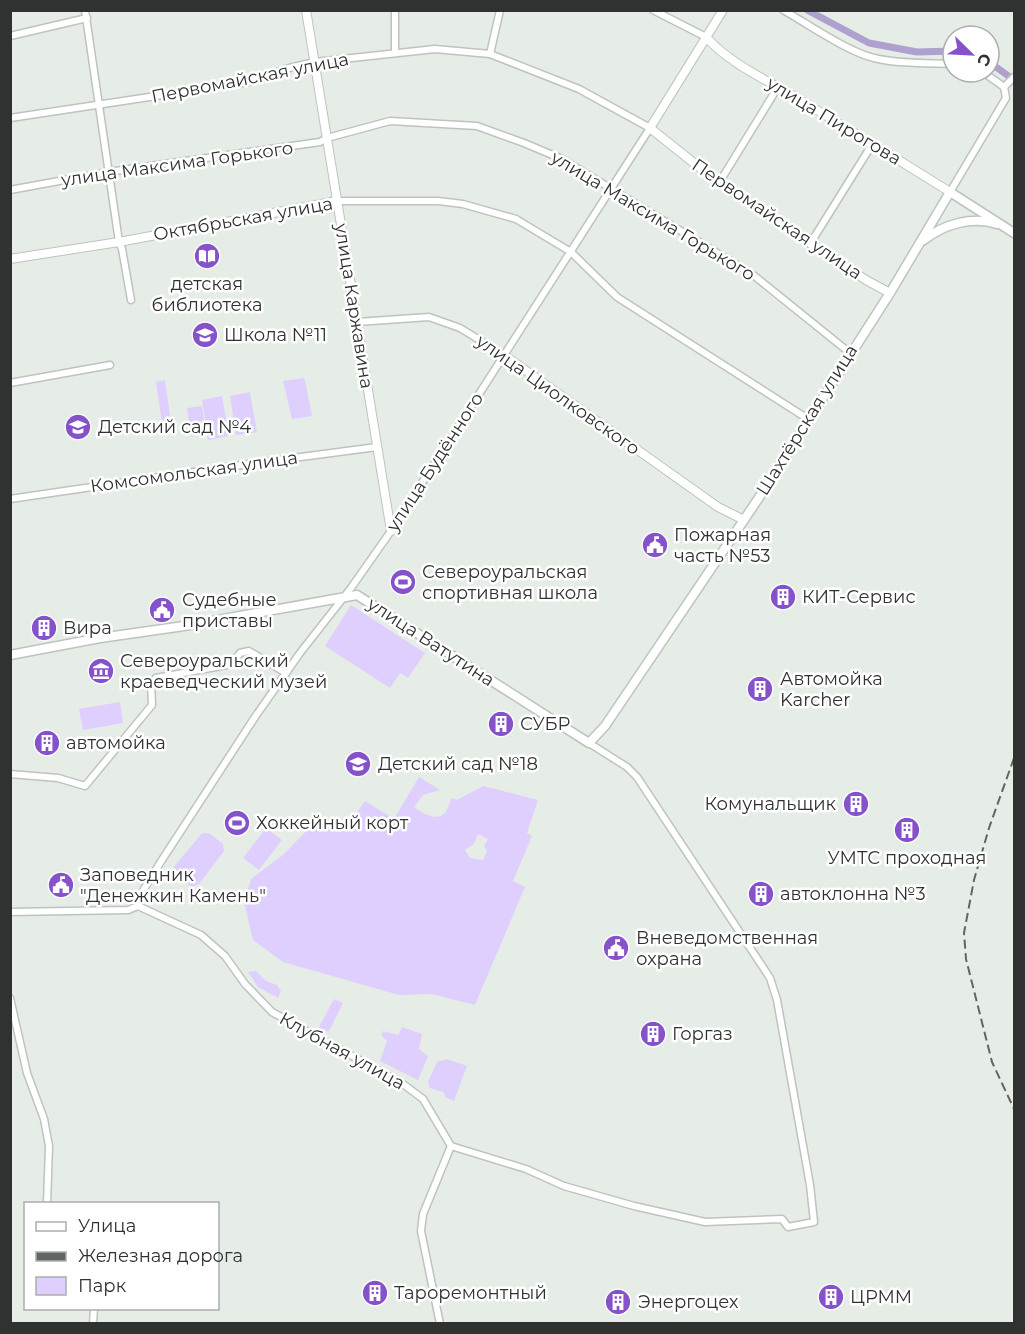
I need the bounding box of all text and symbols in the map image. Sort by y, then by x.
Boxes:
north arrow [941,24,1001,84]
street label: Первомайская улица [149,48,351,108]
text: С [973,51,995,69]
street label: улица Пирогова [762,72,905,170]
street label: улица Максима Горького [59,137,294,191]
street label: улица Максима Горького [546,146,759,286]
street label: Первомайская улица [688,154,866,284]
street label: Октябрьская улица [152,192,334,246]
street label: улица Каржавина [330,221,378,390]
library icon: детская библиотека [192,241,222,271]
place label: детская библиотека [152,273,262,316]
school or university icon: Школа №11 [190,320,220,350]
place label: Школа №11 [224,324,327,346]
street label: улица Циолковского [471,330,644,460]
street label: Шахтёрская улица [752,340,862,500]
street label: улица Будённого [381,388,488,537]
school or university icon: Детский сад №4 [63,412,93,442]
place label: Детский сад №4 [98,416,251,438]
street label: Комсомольская улица [89,447,299,497]
place label: Пожарная часть №53 [674,524,771,567]
public building icon: Пожарная часть №53 [640,530,670,560]
place label: Североуральская спортивная школа [422,561,598,604]
sports icon: Североуральская спортивная школа [388,567,418,597]
building icon: КИТ-Сервис [768,582,798,612]
place label: КИТ-Сервис [802,586,916,608]
place label: Судебные приставы [182,589,277,632]
street label: улица Ватутина [363,592,499,691]
public building icon: Судебные приставы [147,595,177,625]
building icon: Вира [29,613,59,643]
place label: Вира [63,617,112,639]
place label: Североуральский краеведческий музей [120,650,327,693]
museum icon: Североуральский краеведческий музей [86,656,116,686]
place label: Автомойка Karcher [780,668,883,711]
building icon: Автомойка Karcher [745,674,775,704]
building icon: СУБР [486,709,516,739]
place label: СУБР [520,713,570,735]
building icon: автомойка [32,728,62,758]
place label: автомойка [66,732,166,754]
school or university icon: Детский сад №18 [343,749,373,779]
place label: Детский сад №18 [378,753,538,775]
building icon: Комунальщик [841,789,871,819]
place label: Комунальщик [704,793,837,815]
sports icon: Хоккейный корт [222,808,252,838]
place label: Хоккейный корт [256,812,409,834]
building icon: УМТС проходная [892,815,922,845]
place label: УМТС проходная [828,847,986,869]
place label: Заповедник "Денежкин Камень" [80,864,266,907]
public building icon: Заповедник "Денежкин Камень" [46,870,76,900]
building icon: автоклонна №3 [746,879,776,909]
place label: автоклонна №3 [780,883,926,905]
place label: Вневедомственная охрана [636,927,818,970]
public building icon: Вневедомственная охрана [601,933,631,963]
street label: Клубная улица [275,1007,409,1095]
building icon: Горгаз [638,1019,668,1049]
place label: Горгаз [672,1023,733,1045]
legend [24,1202,219,1310]
text: Улица [78,1215,136,1237]
text: Железная дорога [78,1245,243,1267]
text: Парк [78,1275,127,1297]
building icon: Тароремонтный [360,1278,390,1308]
place label: Тароремонтный [394,1282,547,1304]
building icon: ЦРММ [816,1282,846,1312]
place label: ЦРММ [850,1286,912,1308]
building icon: Энергоцех [603,1287,633,1317]
place label: Энергоцех [638,1291,739,1313]

